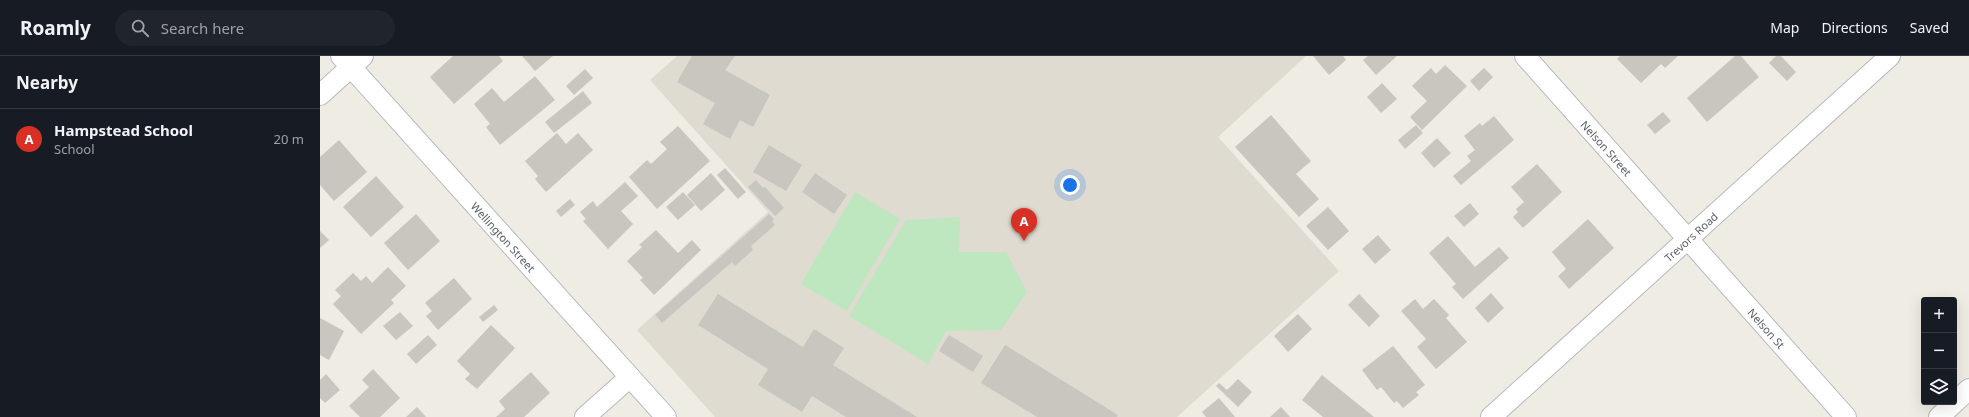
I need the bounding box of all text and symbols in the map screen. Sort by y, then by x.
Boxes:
search box [115,10,395,46]
text: Roamly [20,15,91,41]
icon: search [129,17,151,39]
text: Search here [161,18,244,38]
text: Map [1770,18,1799,37]
text: Directions [1821,18,1888,37]
text: Saved [1910,18,1949,37]
text: Nearby [16,71,78,94]
street label: Nelson Street [1578,117,1636,179]
text: Hampstead School [54,120,193,140]
text: A [25,130,34,148]
text: 20 m [274,130,304,148]
text: School [54,140,95,158]
your location [1060,175,1080,195]
street label: Wellington Street [468,198,539,275]
pin: A [1011,208,1037,241]
street label: Trevors Road [1660,208,1720,265]
map controls [1921,297,1957,405]
button: + [1921,297,1957,333]
street label: Nelson St [1745,305,1789,351]
button: − [1921,333,1957,369]
button: layers [1921,369,1957,405]

